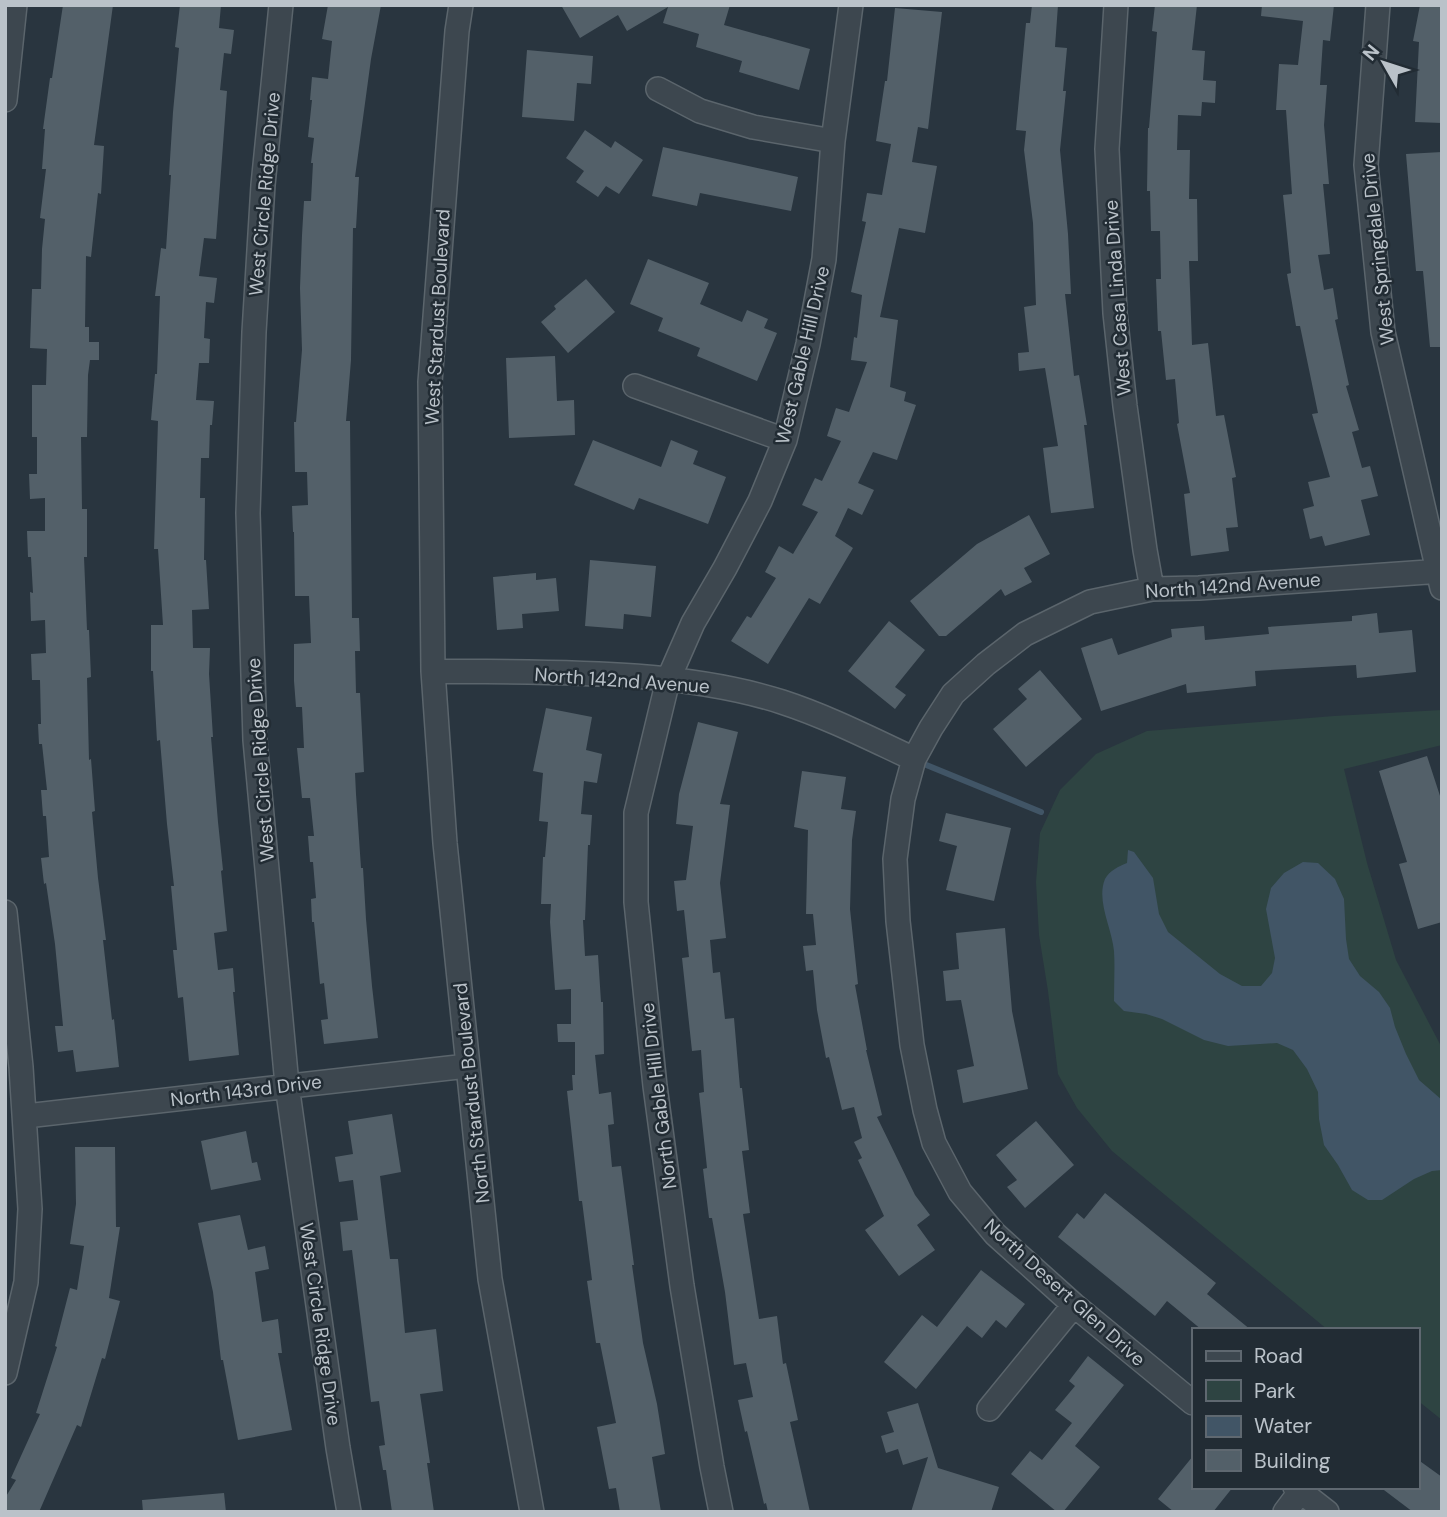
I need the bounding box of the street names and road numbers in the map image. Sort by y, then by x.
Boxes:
street label: West Circle Ridge Drive [243,91,286,297]
street label: West Springdale Drive [1355,152,1400,346]
street label: West Casa Linda Drive [1098,199,1137,397]
street label: West Stardust Boulevard [419,208,456,426]
street label: West Gable Hill Drive [770,263,835,447]
street label: North 142nd Avenue [1145,567,1322,604]
street label: West Circle Ridge Drive [241,657,280,863]
street label: North 142nd Avenue [533,662,710,699]
street label: North Stardust Boulevard [447,982,496,1204]
street label: North Gable Hill Drive [635,1001,682,1191]
street label: North 143rd Drive [169,1069,323,1112]
street label: North Desert Glen Drive [979,1213,1151,1372]
street label: West Circle Ridge Drive [294,1221,347,1427]

